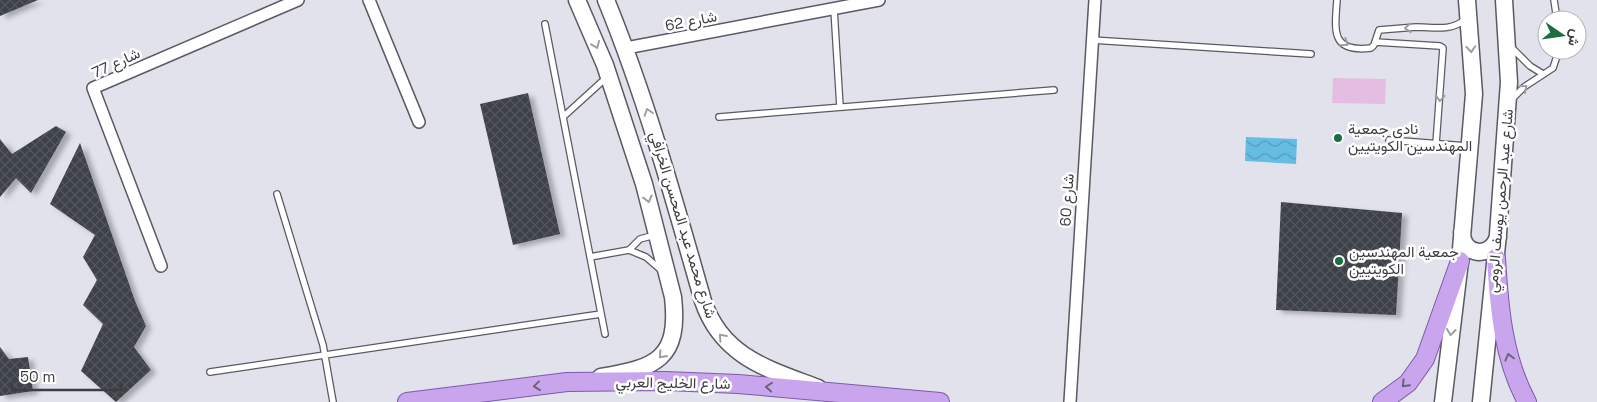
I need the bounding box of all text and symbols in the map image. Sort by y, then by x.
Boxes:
street label: شارع 62 [663,6,719,37]
north arrow [1537,10,1587,60]
one-way arrow [1404,22,1412,33]
text: ش [1564,28,1585,48]
one-way arrow [1340,37,1349,47]
one-way arrow [590,40,601,49]
street label: شارع 77 [89,43,144,84]
one-way arrow [1465,45,1476,53]
one-way arrow [1518,85,1527,93]
one-way arrow [1434,95,1445,103]
street label: شارع عبد الرحمن يوسف الرومي [1482,108,1521,294]
one-way arrow [643,109,653,117]
place label: نادي جمعية المهندسين الكويتيين [1348,119,1472,156]
street label: شارع محمد عبد المحسن الخرافي [642,129,721,322]
marker: نادي جمعية المهندسين الكويتيين [1332,132,1344,144]
street label: شارع 60 [1055,173,1080,227]
one-way arrow [642,194,653,203]
place label: جمعية المهندسين الكويتيين [1349,242,1459,279]
marker: جمعية المهندسين الكويتيين [1333,255,1345,267]
one-way arrow [1446,329,1457,337]
one-way arrow [719,333,728,342]
one-way arrow [659,349,668,358]
one-way arrow [1504,353,1515,362]
scale bar [12,360,121,392]
text: 50 m [20,367,55,386]
street label: شارع الخليج العربي [615,372,731,397]
one-way arrow [1402,378,1411,387]
one-way arrow [533,380,541,391]
one-way arrow [765,381,773,392]

